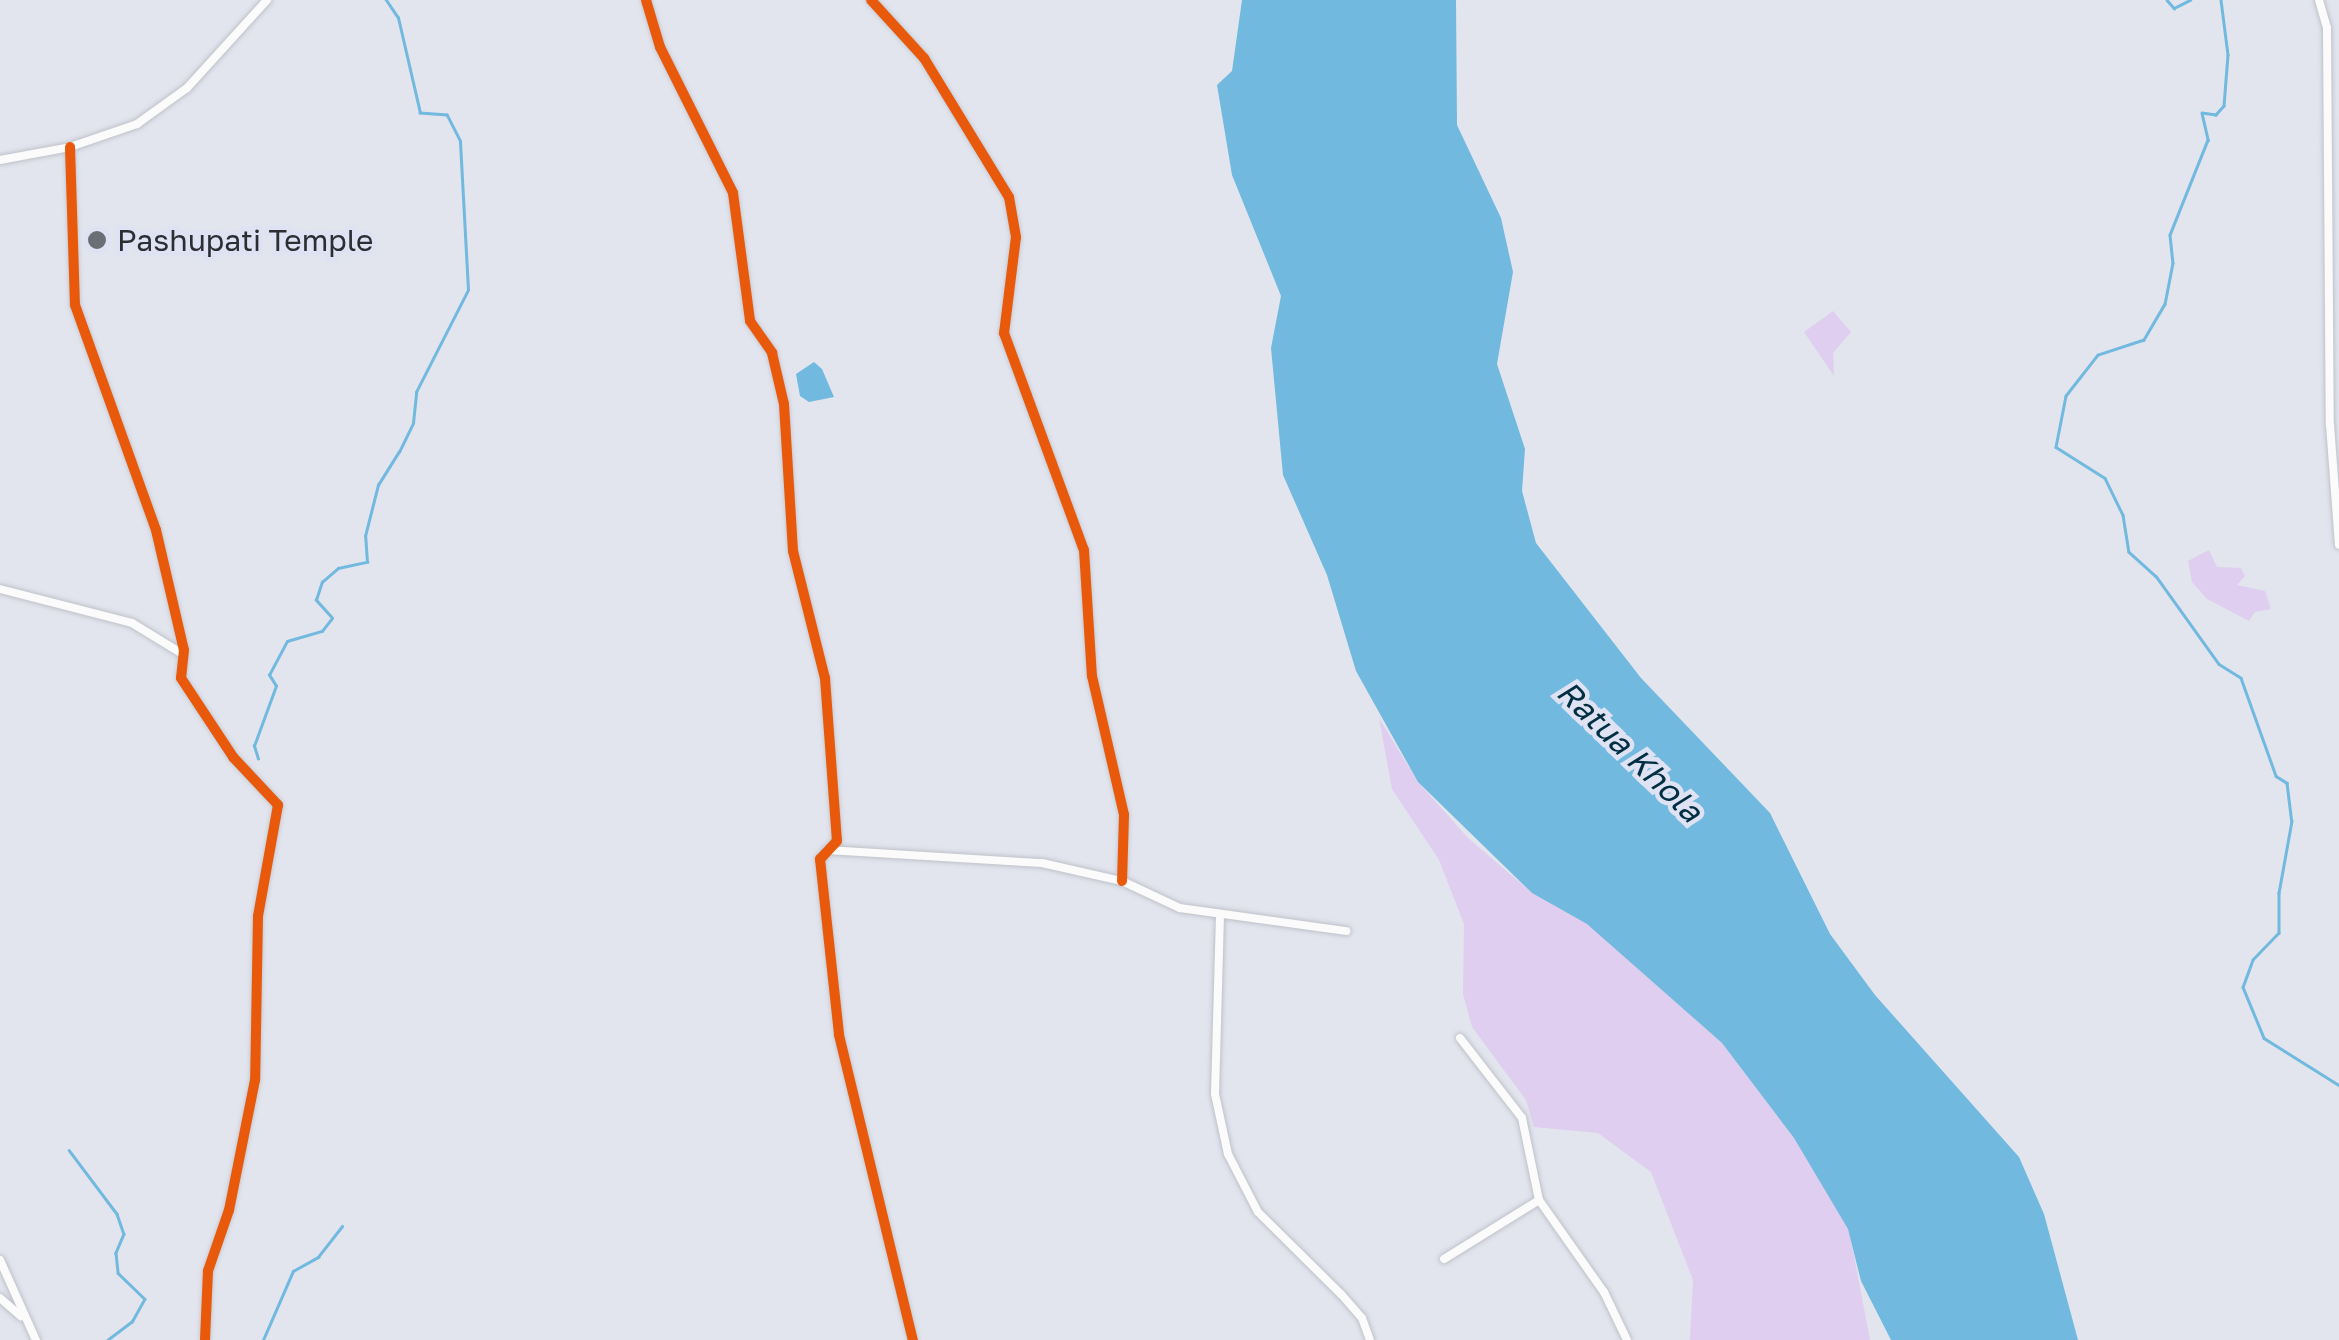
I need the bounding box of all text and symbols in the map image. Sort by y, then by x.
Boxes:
place label: Pashupati Temple [117,222,373,258]
marker: Pashupati Temple [86,229,108,251]
water label: Ratua Khola [1550,672,1710,830]

